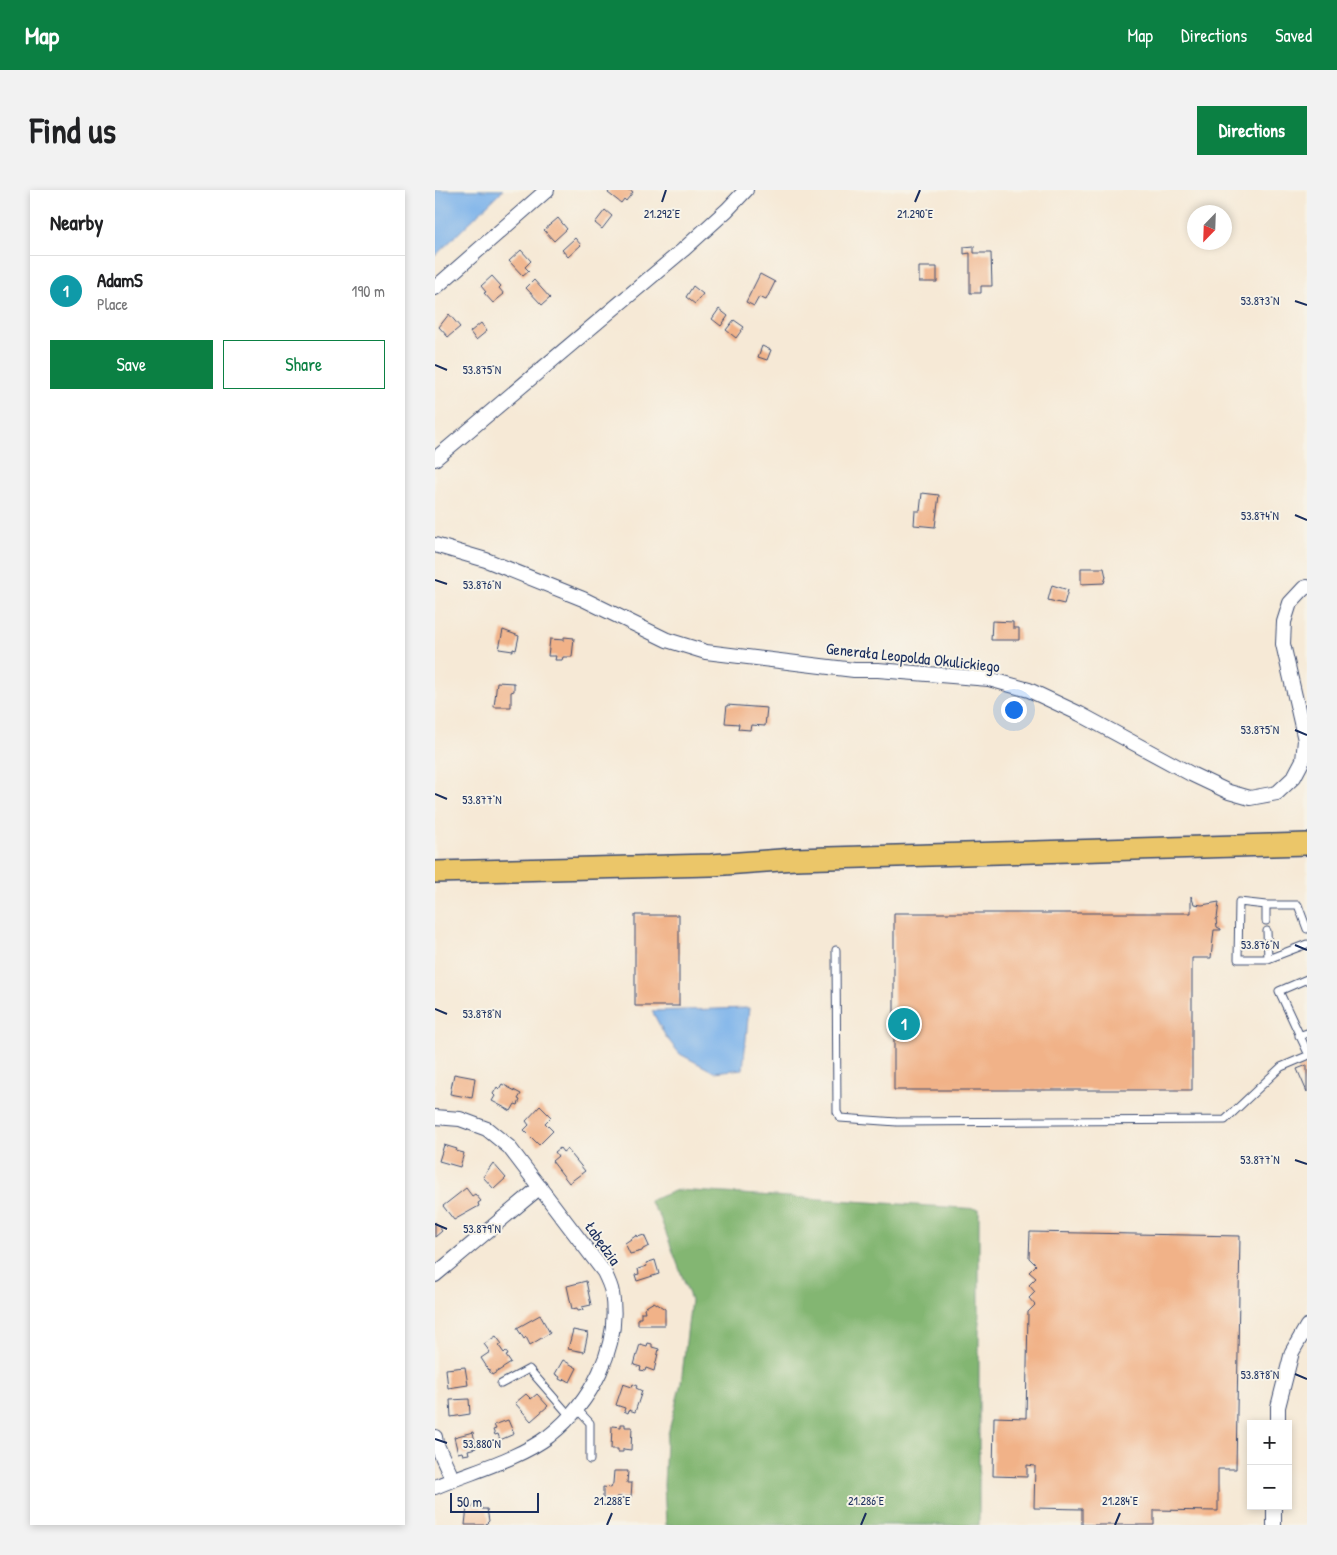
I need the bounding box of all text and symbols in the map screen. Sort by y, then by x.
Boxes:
text: Map [25,19,59,51]
text: Map [1128,23,1153,48]
text: Directions [1181,23,1247,48]
text: Saved [1275,23,1312,48]
button: Directions [1197,106,1307,155]
text: Find us [30,107,116,154]
text: 21.292°E [644,205,681,222]
text: 21.290°E [897,205,934,222]
north arrow [1187,205,1232,250]
text: Nearby [50,208,103,237]
text: AdamS [97,267,143,293]
text: 1 [63,280,69,302]
text: 190 m [352,280,385,302]
text: 53.873°N [1241,292,1279,309]
text: Place [97,293,128,315]
button: Save [50,340,213,389]
button: Share [223,340,385,389]
text: 53.875°N [463,361,501,378]
text: 53.874°N [1241,507,1279,524]
text: 53.876°N [463,576,501,593]
street label: Generała Leopolda Okulickiego [825,637,1002,677]
your location [1001,697,1027,723]
text: 53.875°N [1241,721,1279,738]
text: 53.877°N [462,791,502,808]
text: 53.876°N [1241,936,1279,953]
text: 53.878°N [463,1005,501,1022]
pin: 1 [888,1005,920,1043]
text: 53.877°N [1240,1151,1280,1168]
street label: Łabędzia [580,1216,626,1270]
text: 53.879°N [463,1220,501,1237]
text: 53.878°N [1241,1366,1279,1383]
map controls [1247,1420,1292,1510]
button: + [1247,1420,1292,1465]
text: 53.880°N [463,1435,501,1452]
button: − [1247,1465,1292,1510]
scale bar [450,1490,539,1513]
text: 50 m [457,1492,482,1511]
text: 21.288°E [594,1492,631,1509]
text: 21.286°E [848,1492,885,1509]
text: 21.284°E [1102,1492,1139,1509]

